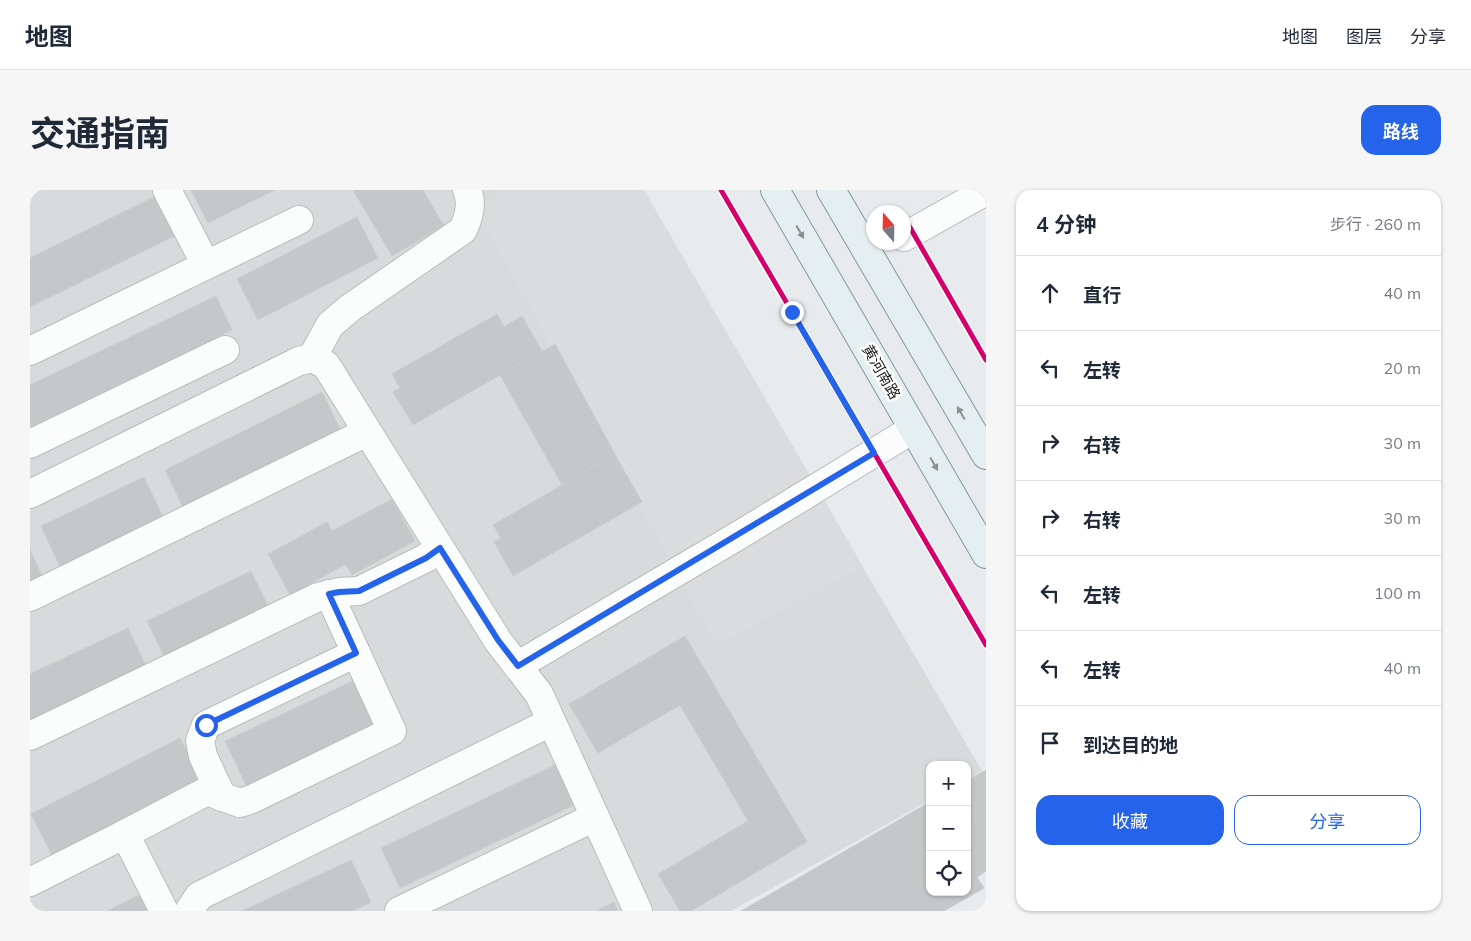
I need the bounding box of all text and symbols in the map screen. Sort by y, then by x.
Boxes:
text: 地图 [25,21,73,51]
text: 地图 [1282,25,1318,48]
text: 图层 [1346,25,1382,48]
text: 分享 [1410,25,1446,48]
button: 路线 [1361,105,1441,155]
text: 交通指南 [30,111,170,155]
north arrow [866,205,911,250]
text: 4 分钟 [1036,211,1096,237]
text: 步行 · 260 m [1330,214,1421,234]
one-way arrow [795,226,804,239]
icon: ahead [1036,279,1064,307]
text: 直行 [1083,283,1121,307]
text: 40 m [1384,283,1421,303]
route end [781,301,804,324]
street label: 黄河南路 [858,341,905,402]
icon: left [1036,354,1064,382]
text: 左转 [1083,358,1121,382]
text: 20 m [1384,358,1421,378]
one-way arrow [957,406,966,420]
icon: right [1036,429,1064,457]
text: 右转 [1083,433,1121,457]
text: 30 m [1384,433,1421,453]
one-way arrow [929,457,938,470]
icon: right [1036,504,1064,532]
text: 右转 [1083,508,1121,532]
text: 30 m [1384,508,1421,528]
icon: left [1036,579,1064,607]
text: 左转 [1083,583,1121,607]
text: 100 m [1374,583,1421,603]
icon: left [1036,654,1064,682]
text: 左转 [1083,658,1121,682]
text: 40 m [1384,658,1421,678]
route start [195,714,218,737]
icon: arrive [1036,729,1064,757]
text: 到达目的地 [1083,733,1178,757]
map controls [926,761,971,896]
button: + [926,761,971,806]
button: 收藏 [1036,795,1224,845]
button: 分享 [1234,795,1421,845]
button: − [926,806,971,851]
button: locate [926,851,971,896]

